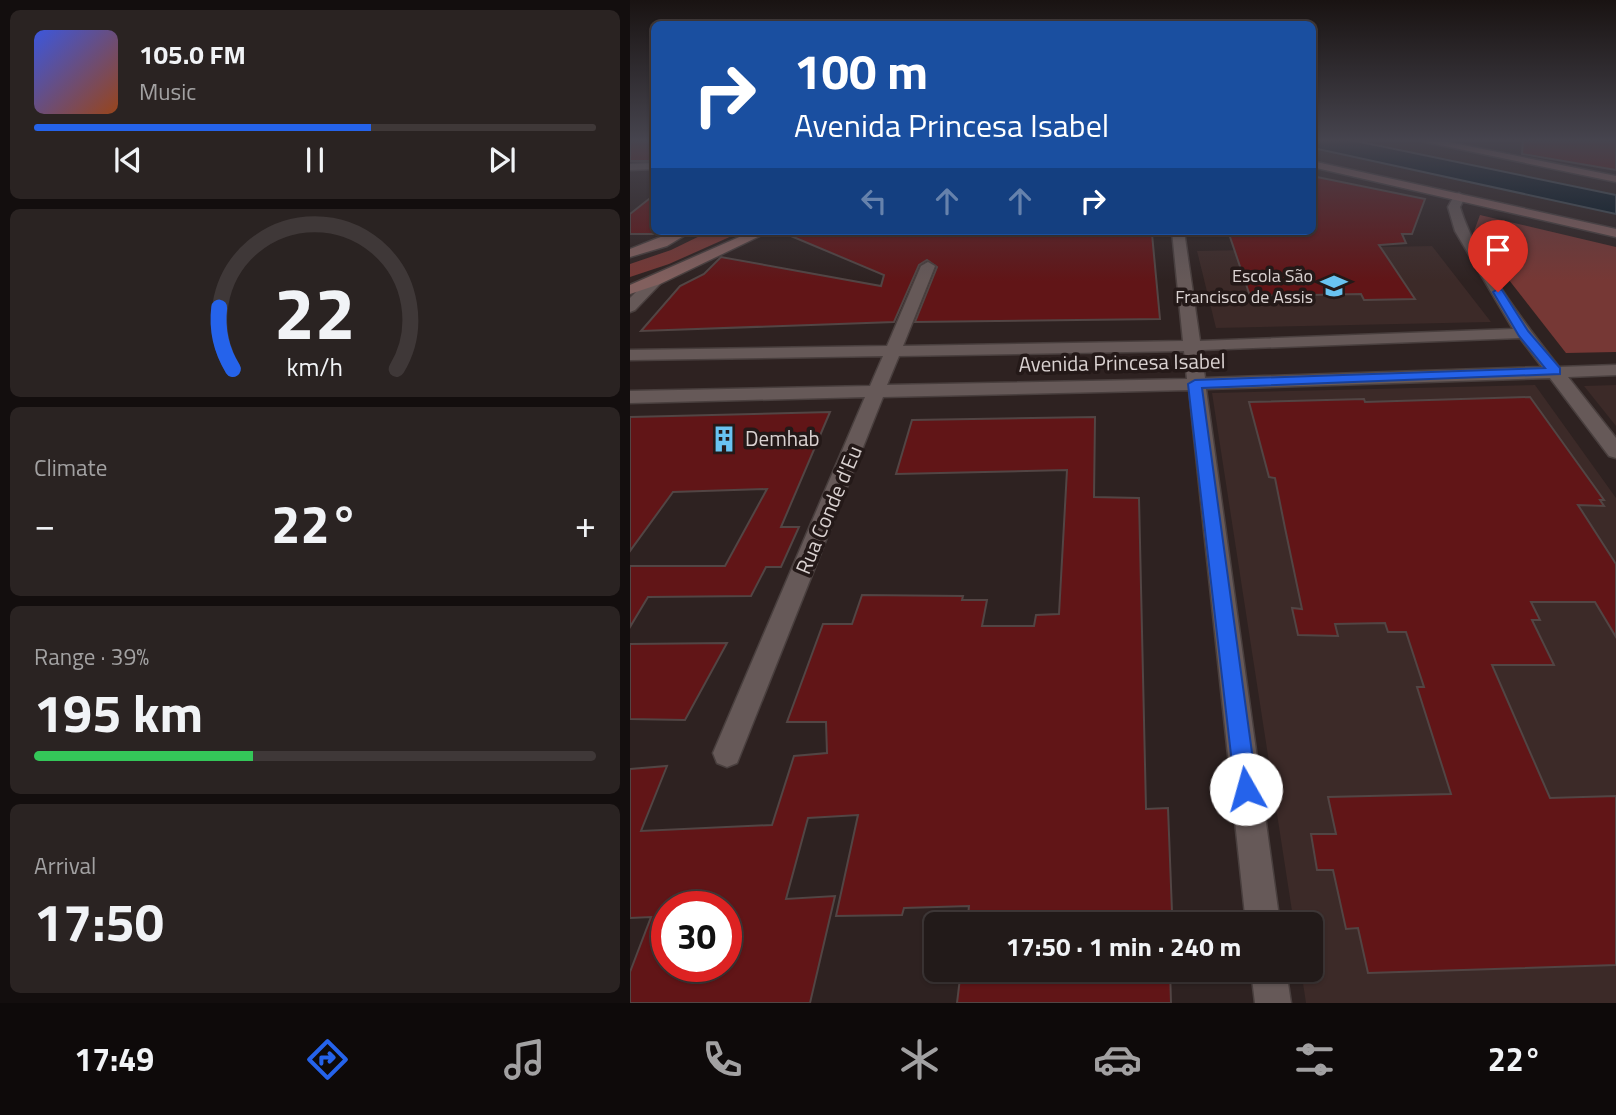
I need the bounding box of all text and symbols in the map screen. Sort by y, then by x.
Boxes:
text: 100 m [794,33,928,108]
text: 105.0 FM [139,35,246,74]
icon: right [679,49,770,140]
text: Music [139,74,196,109]
text: Avenida Princesa Isabel [794,101,1109,149]
icon: previous [109,141,147,179]
icon: pause [296,141,334,179]
icon: next [483,141,521,179]
icon: left [855,182,893,220]
icon: ahead [928,182,966,220]
icon: ahead [1001,182,1039,220]
icon: right [1074,182,1112,220]
pin [1468,220,1528,292]
icon: arrive [1479,231,1517,269]
text: 22 [274,257,356,367]
place label: Escola São Francisco de Assis [1175,262,1313,310]
school or university icon: Escola São Francisco de Assis [1319,271,1349,301]
street label: Avenida Princesa Isabel [1018,344,1226,380]
text: km/h [287,348,343,386]
place label: Demhab [745,422,820,454]
building icon: Demhab [709,424,739,454]
street label: Rua Conde d'Eu [787,440,870,579]
text: Climate [34,450,107,485]
text: 22° [271,484,359,563]
text: − [34,495,55,553]
text: + [575,495,596,553]
text: Range · 39% [34,639,149,674]
text: 195 km [34,673,203,752]
position arrow [1209,752,1283,826]
text: Arrival [34,848,96,883]
text: 17:50 [34,882,164,961]
speed limit sign: 30 [651,891,742,982]
text: 17:50 · 1 min · 240 m [1006,927,1241,966]
text: 17:49 [74,1035,154,1083]
icon: directions [303,1035,352,1084]
icon: music [500,1035,549,1084]
icon: phone [698,1035,747,1084]
icon: climate [895,1035,944,1084]
icon: car [1093,1035,1142,1084]
icon: filters [1290,1035,1339,1084]
text: 22° [1488,1035,1542,1083]

